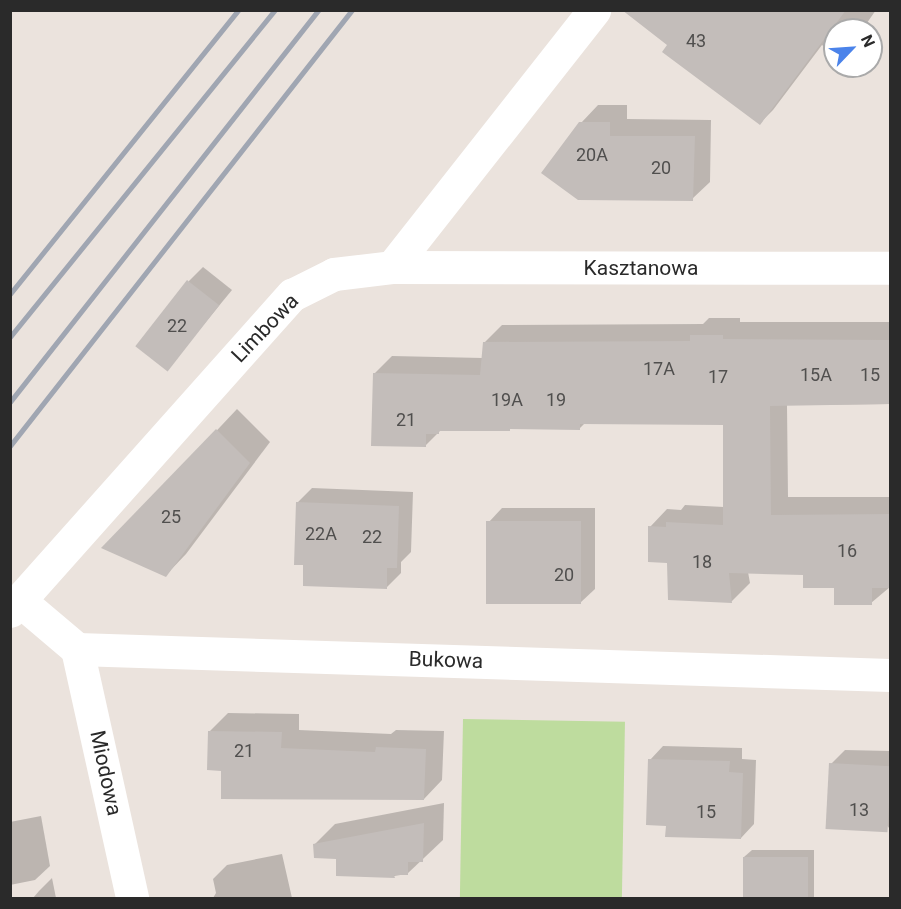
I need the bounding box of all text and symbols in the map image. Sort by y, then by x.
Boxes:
north arrow [823,18,883,78]
house number: 43 [686,30,706,52]
text: N [857,32,879,50]
house number: 20A [576,144,608,166]
house number: 20 [651,157,671,179]
street label: Kasztanowa [584,255,698,281]
street label: Limbowa [226,288,304,368]
house number: 22 [167,315,187,337]
house number: 17A [643,358,675,380]
house number: 15A [800,364,832,386]
house number: 15 [860,364,880,386]
house number: 17 [708,366,728,388]
house number: 19A [491,389,523,411]
house number: 19 [546,389,566,411]
house number: 21 [396,409,416,431]
house number: 25 [161,506,181,528]
house number: 22A [305,523,337,545]
house number: 22 [362,526,382,548]
house number: 16 [837,540,857,562]
house number: 18 [692,551,712,573]
house number: 20 [554,564,574,586]
street label: Bukowa [408,646,484,674]
street label: Miodowa [85,728,127,818]
house number: 21 [234,740,254,762]
house number: 13 [849,799,869,821]
house number: 15 [696,801,716,823]

